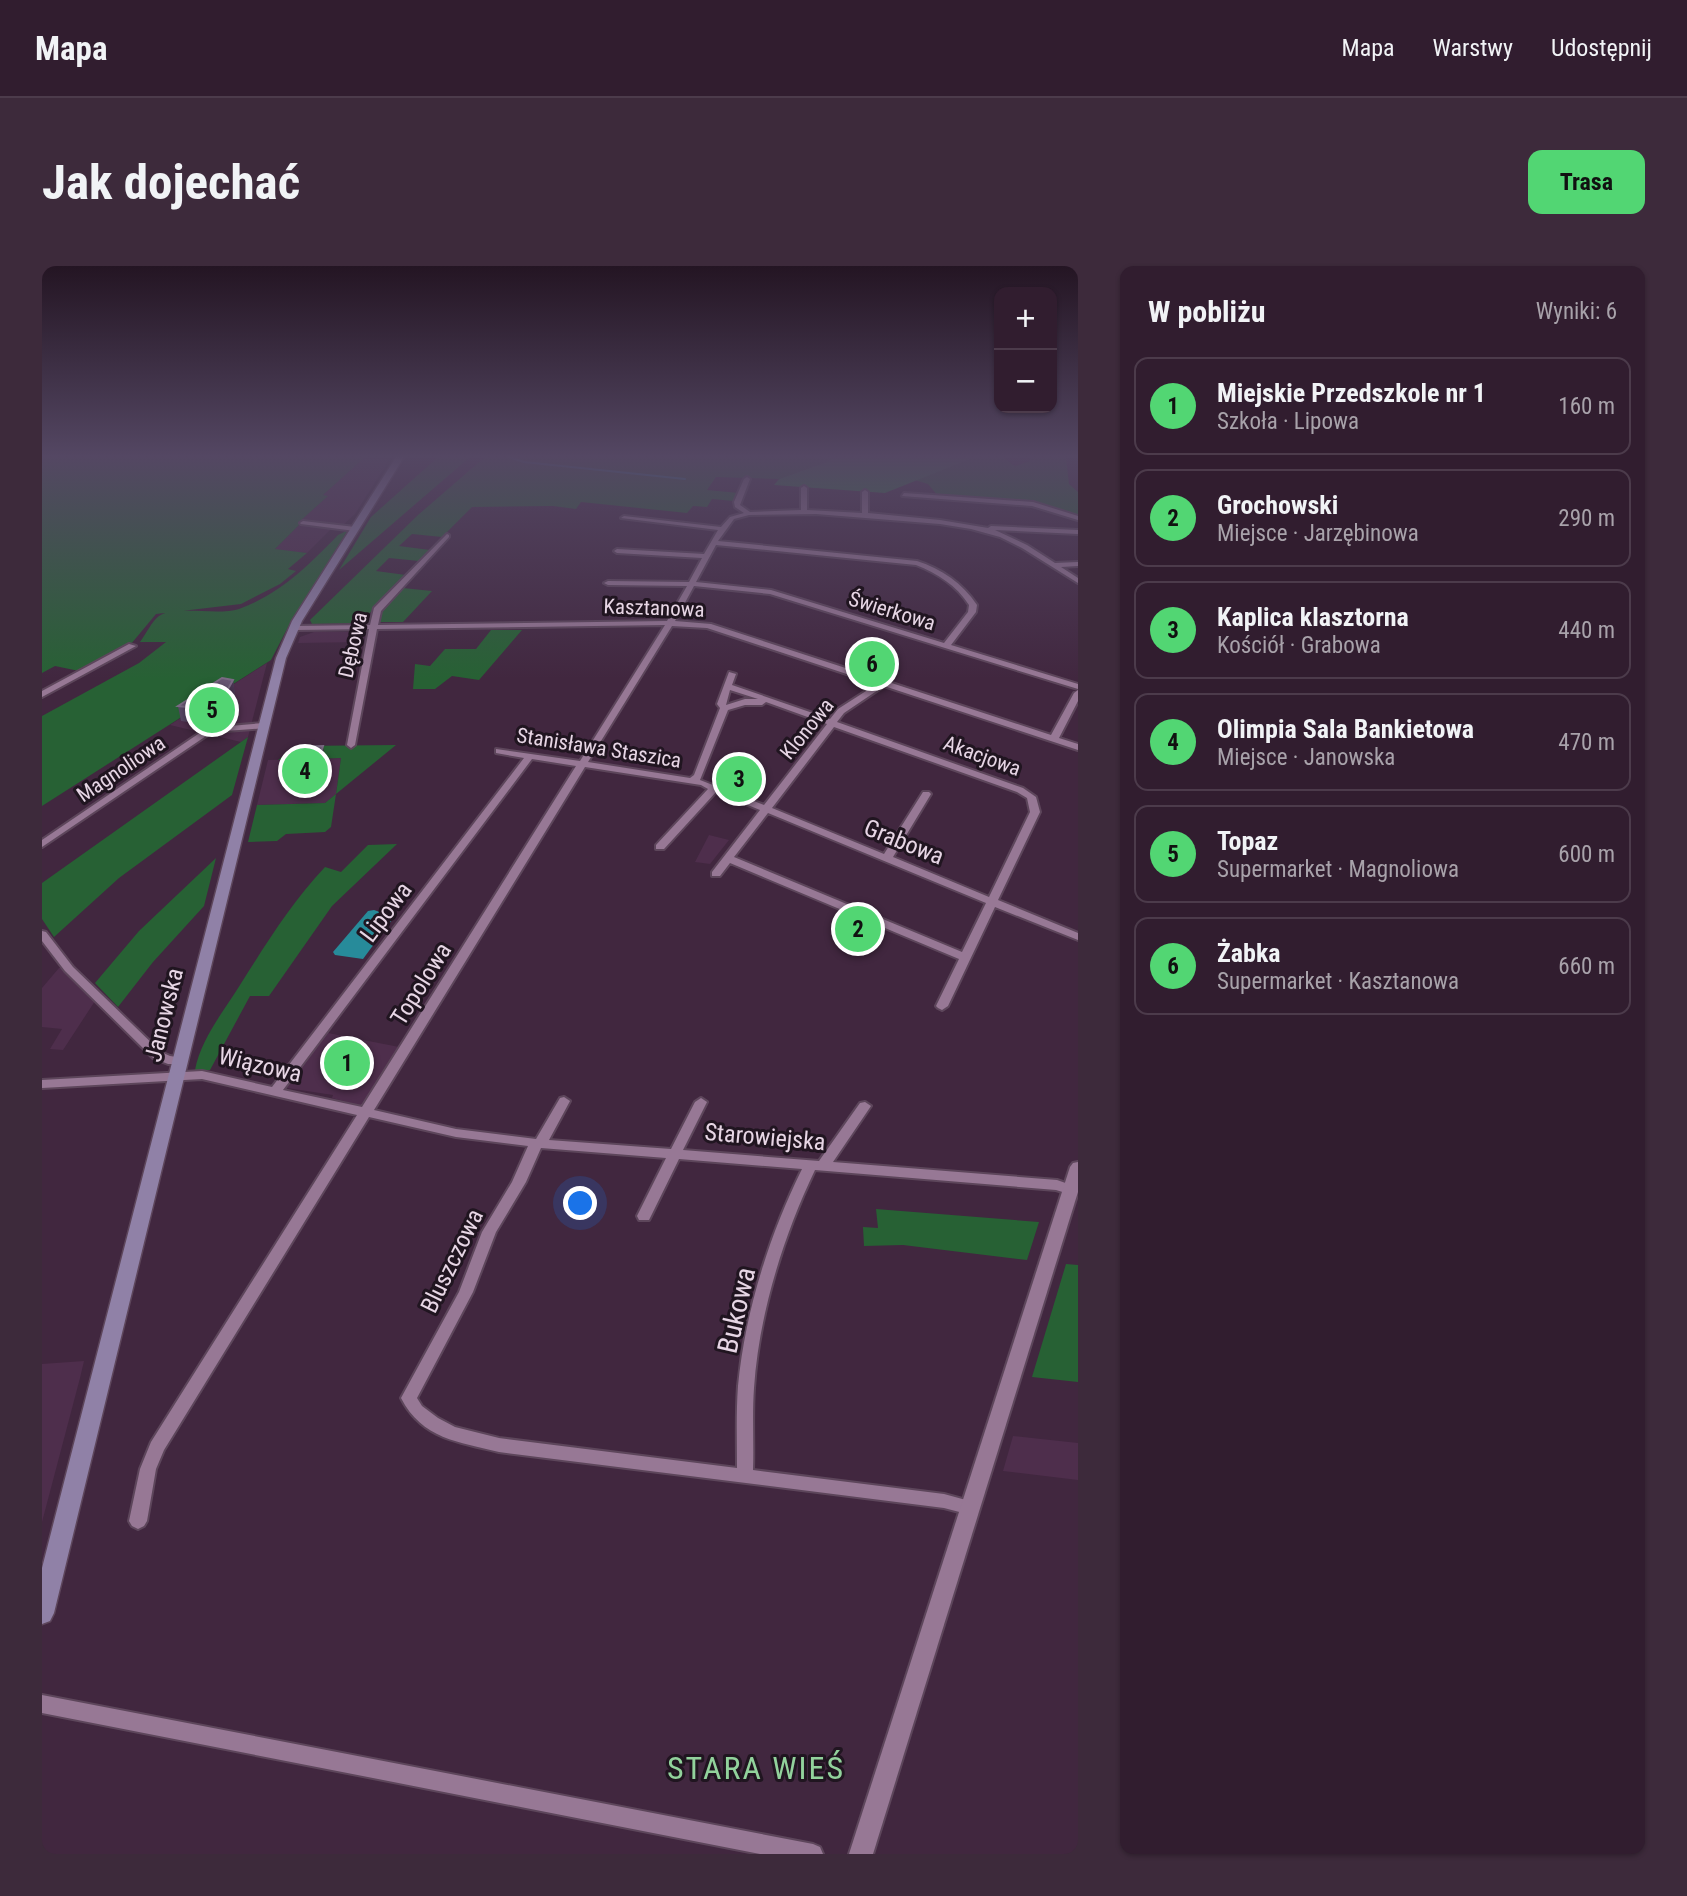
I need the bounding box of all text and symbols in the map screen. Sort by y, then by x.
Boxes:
text: Mapa [35,29,107,68]
text: Mapa [1342,34,1395,62]
text: Warstwy [1433,34,1513,62]
text: Udostępnij [1551,34,1652,62]
button: Trasa [1528,150,1645,214]
text: Jak dojechać [42,154,300,211]
map controls [994,287,1057,413]
button: + [994,287,1057,350]
text: W pobliżu [1148,294,1265,329]
text: Wyniki: 6 [1536,298,1617,325]
button: − [994,350,1057,413]
text: Miejskie Przedszkole nr 1 [1217,378,1486,408]
text: 1 [1167,393,1179,420]
text: 160 m [1558,393,1615,420]
text: Szkoła · Lipowa [1217,408,1359,435]
text: Grochowski [1217,490,1338,520]
text: 2 [1167,505,1179,532]
text: 290 m [1558,505,1615,532]
text: Miejsce · Jarzębinowa [1217,520,1419,547]
street label: Świerkowa [846,586,938,636]
street label: Kasztanowa [603,594,705,622]
text: Kaplica klasztorna [1217,602,1409,632]
street label: Dębowa [334,610,372,680]
text: 3 [1167,617,1179,644]
text: 440 m [1558,617,1615,644]
text: Kościół · Grabowa [1217,632,1381,659]
pin: 6 [849,638,895,690]
pin: 5 [189,684,235,736]
street label: Klonowa [775,694,839,764]
text: Olimpia Sala Bankietowa [1217,714,1474,744]
street label: Stanisława Staszica [515,723,683,773]
text: 4 [1167,729,1179,756]
text: 470 m [1558,729,1615,756]
street label: Magnoliowa [72,731,170,807]
street label: Akacjowa [940,731,1024,781]
text: Miejsce · Janowska [1217,744,1395,771]
pin: 4 [282,745,328,797]
pin: 3 [716,753,762,805]
street label: Grabowa [860,813,948,871]
text: Topaz [1217,826,1278,856]
text: 5 [1167,841,1179,868]
text: 600 m [1558,841,1615,868]
text: Supermarket · Magnoliowa [1217,856,1459,883]
street label: Lipowa [354,876,418,948]
pin: 2 [835,903,881,955]
street label: Topolowa [385,938,457,1030]
text: Żabka [1217,938,1281,968]
text: 6 [1167,953,1179,980]
text: 660 m [1558,953,1615,980]
street label: Janowska [139,965,189,1065]
text: Supermarket · Kasztanowa [1217,968,1459,995]
pin: 1 [324,1037,370,1089]
street label: Wiązowa [216,1042,304,1088]
street label: Starowiejska [703,1118,827,1156]
your location [563,1186,597,1220]
street label: Bluszczowa [415,1204,489,1318]
street label: Bukowa [711,1264,762,1356]
district label: STARA WIEŚ [667,1749,845,1787]

